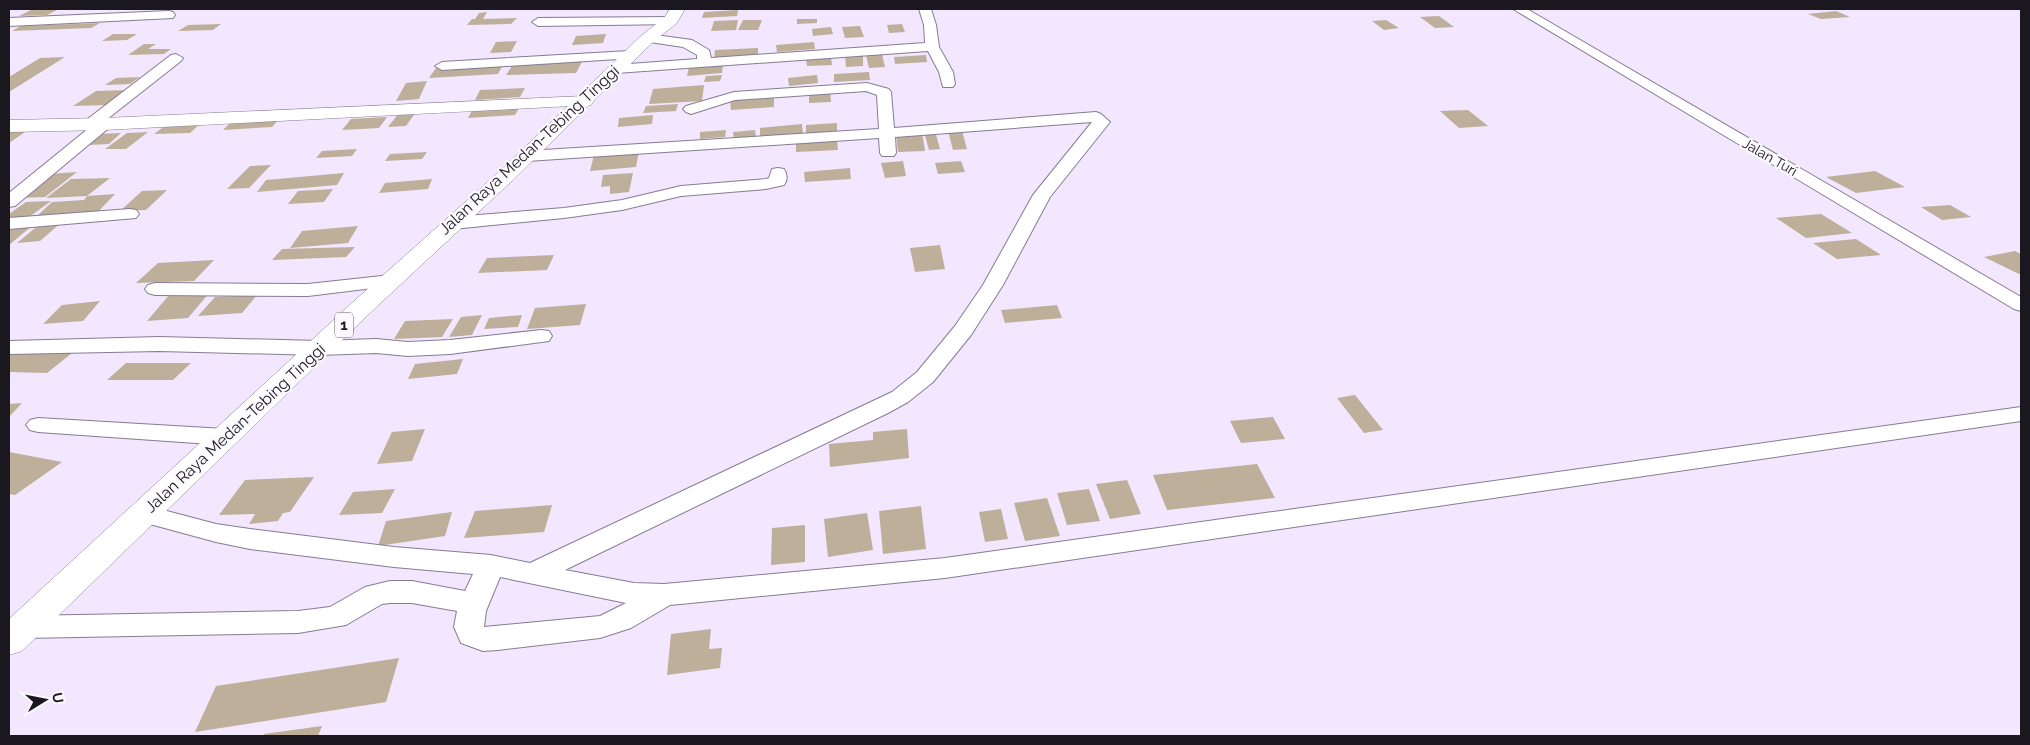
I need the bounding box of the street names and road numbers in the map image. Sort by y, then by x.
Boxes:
street label: Jalan Raya Medan-Tebing Tinggi [435,61,623,239]
street label: Jalan Turi [1740,135,1800,179]
road number: 1 [335,312,353,338]
street label: Jalan Raya Medan-Tebing Tinggi [141,339,329,517]

